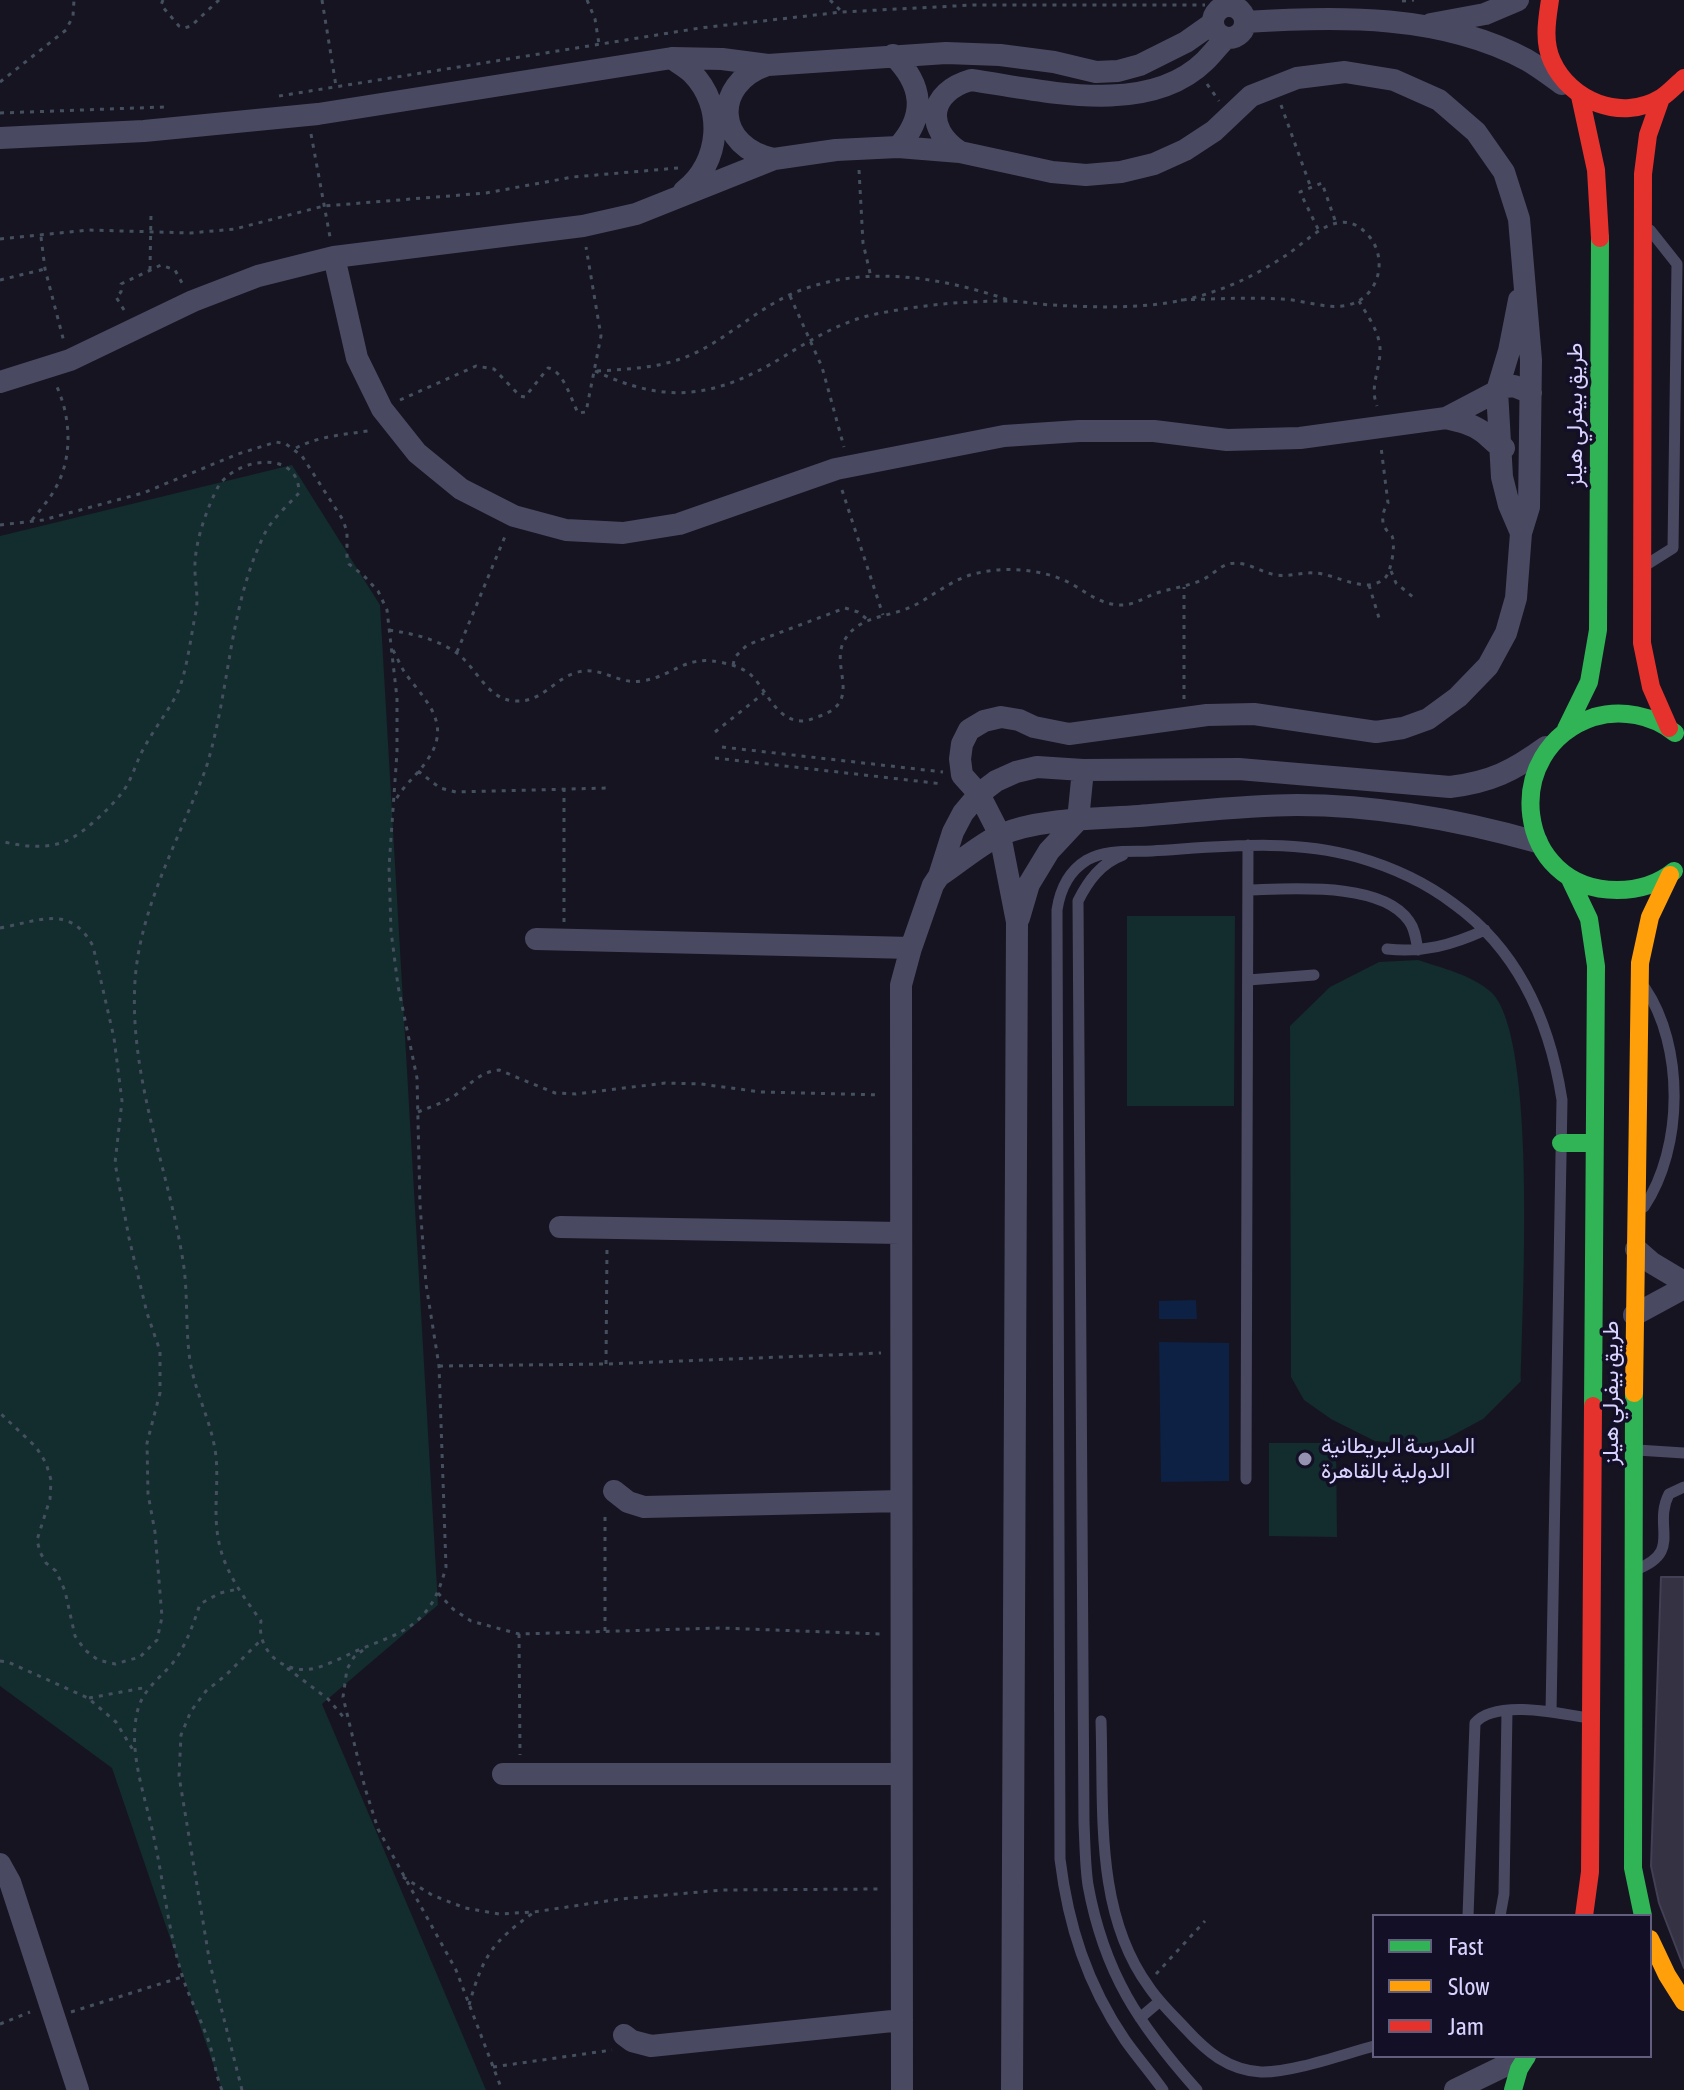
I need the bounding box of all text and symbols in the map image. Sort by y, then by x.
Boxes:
street label: طريق بيفرلي هيلز [1562,343,1588,487]
street label: طريق بيفرلي هيلز [1598,1321,1624,1465]
place label: المدرسة البريطانية الدولية بالقاهرة [1321,1433,1475,1484]
marker: المدرسة البريطانية الدولية بالقاهرة [1296,1450,1314,1468]
legend [1372,1914,1652,2058]
text: Fast [1448,1933,1484,1960]
text: Slow [1448,1973,1490,2000]
text: Jam [1448,2013,1484,2040]

